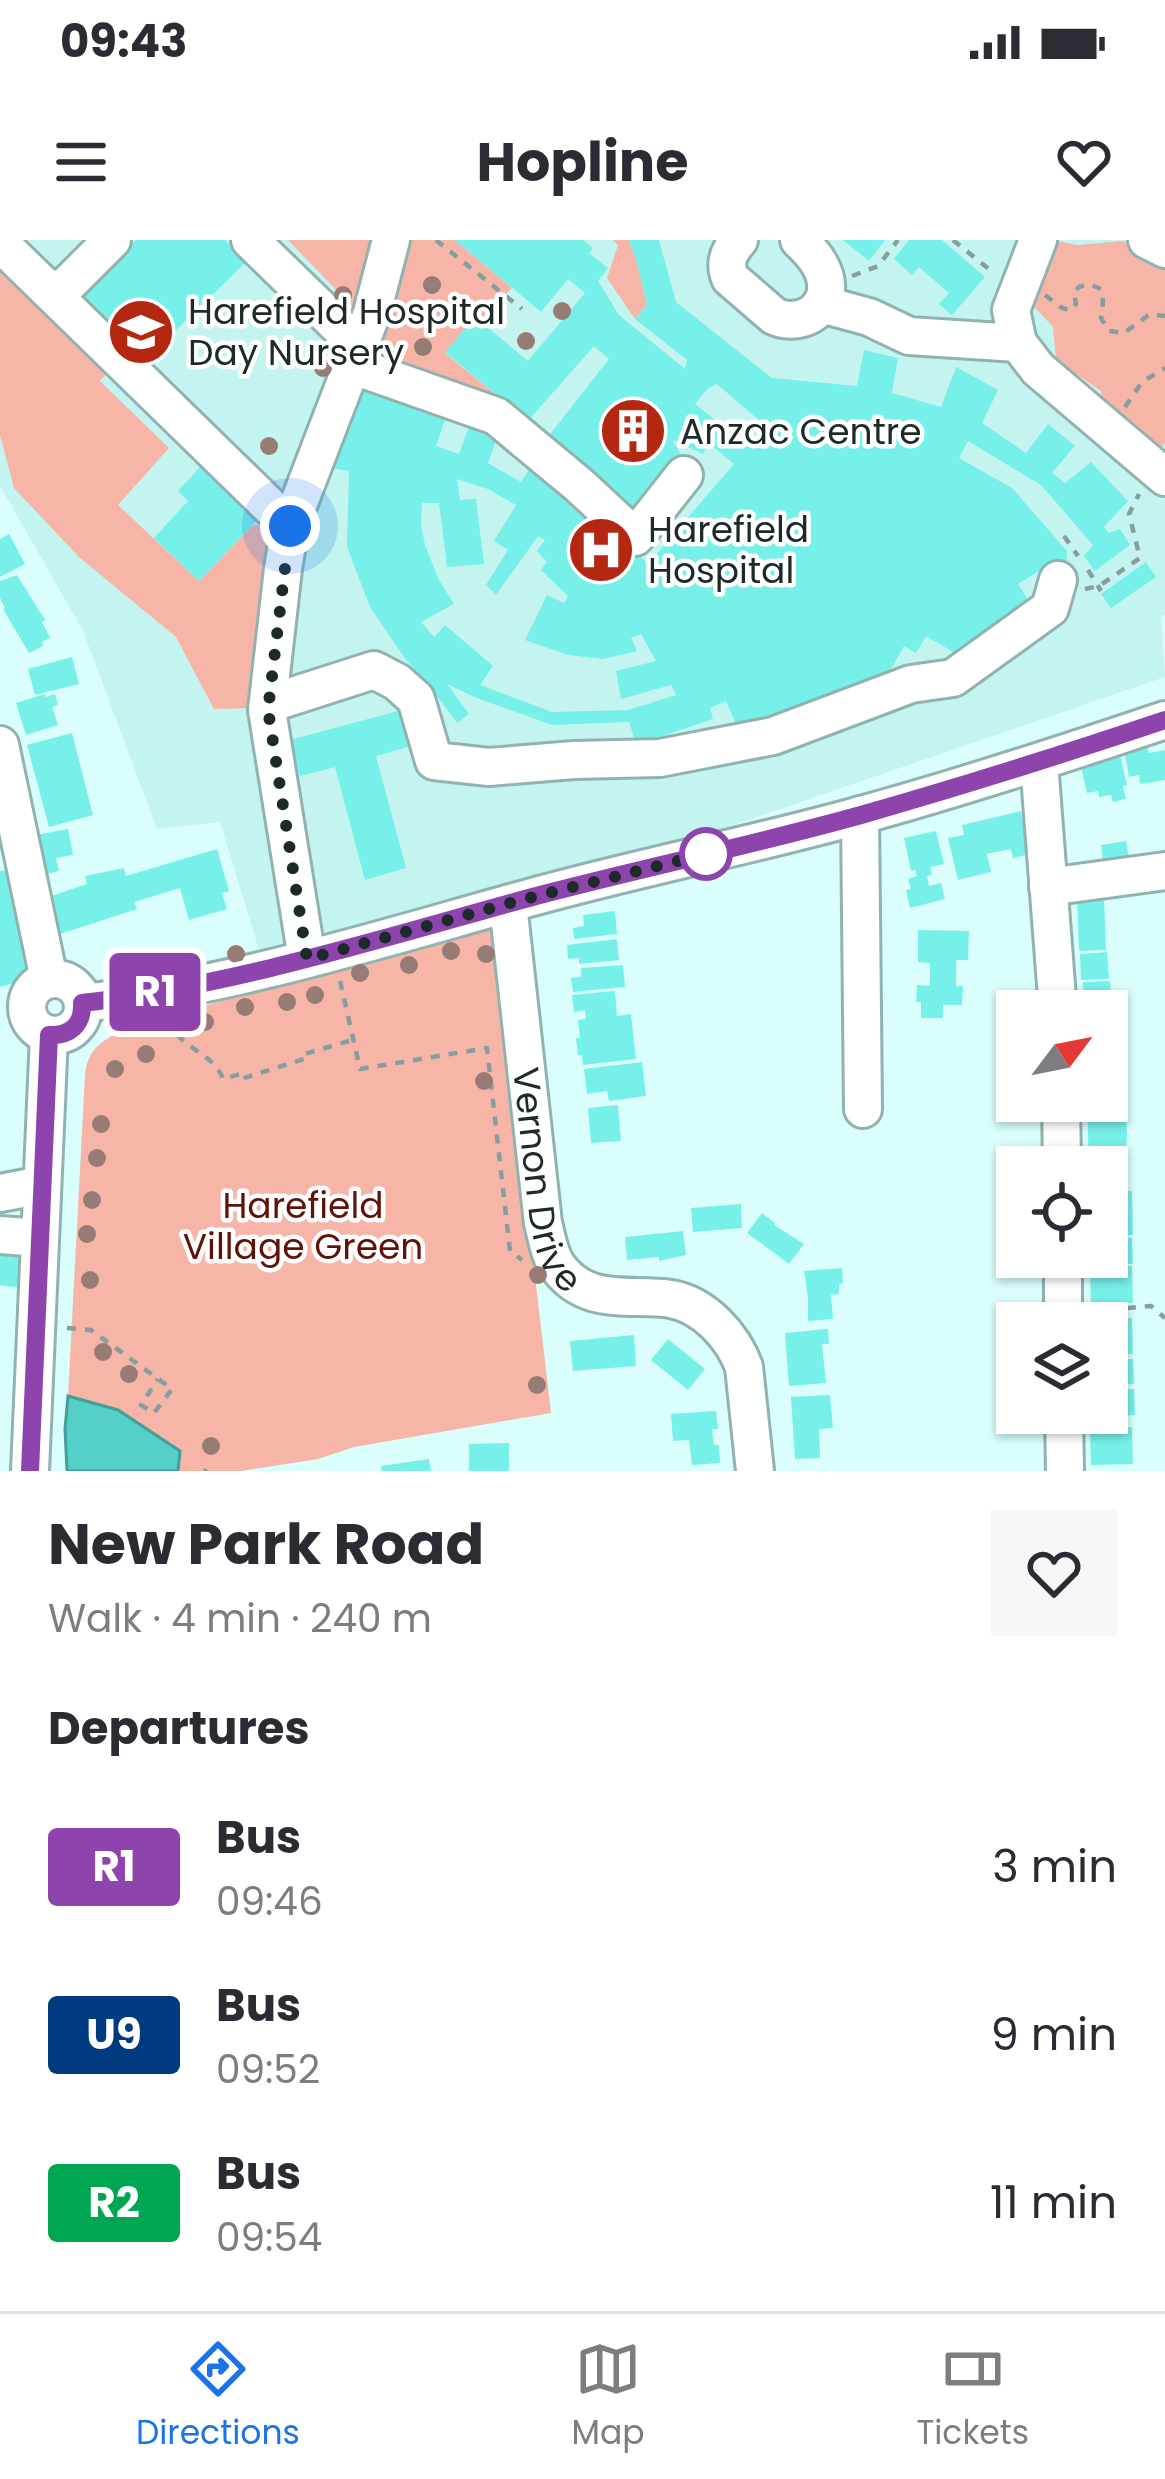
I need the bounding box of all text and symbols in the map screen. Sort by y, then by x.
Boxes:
text: 09:43 [60,10,188,73]
text: Hopline [476,124,689,200]
icon: menu [48,129,114,195]
icon: heart [1051,129,1117,195]
place label: Harefield Hospital Day Nursery [188,286,505,378]
school or university icon: Harefield Hospital Day Nursery [106,297,176,367]
building icon: Anzac Centre [598,396,668,466]
place label: Anzac Centre [680,406,922,457]
your location [260,496,320,556]
place label: Harefield Hospital [648,504,809,596]
hospital icon: Harefield Hospital [566,515,636,585]
unlabelled marker [681,829,731,879]
line badge: R1 [101,953,209,1031]
text: R1 [133,962,177,1021]
north arrow [996,990,1128,1122]
map controls [996,990,1128,1434]
street label: Vernon Drive [501,1065,593,1304]
button: locate [996,1146,1128,1278]
park label: Harefield Village Green [183,1180,423,1272]
button: layers [996,1302,1128,1434]
text: New Park Road [48,1504,484,1584]
button: heart [991,1510,1117,1636]
text: Walk · 4 min · 240 m [48,1591,432,1646]
text: Departures [48,1697,310,1760]
text: Bus [216,1806,301,1869]
text: 3 min [992,1835,1117,1898]
text: R1 [92,1837,136,1896]
text: 09:46 [216,1874,323,1929]
text: Bus [216,1974,301,2037]
text: 9 min [990,2003,1117,2066]
text: U9 [86,2005,142,2064]
text: 09:52 [216,2042,320,2097]
text: Bus [216,2142,301,2205]
text: 11 min [990,2171,1117,2234]
text: R2 [88,2173,140,2232]
text: 09:54 [216,2210,322,2265]
tab: Directions [136,2336,300,2458]
tab: Map [572,2336,645,2458]
tab: Tickets [916,2336,1029,2458]

